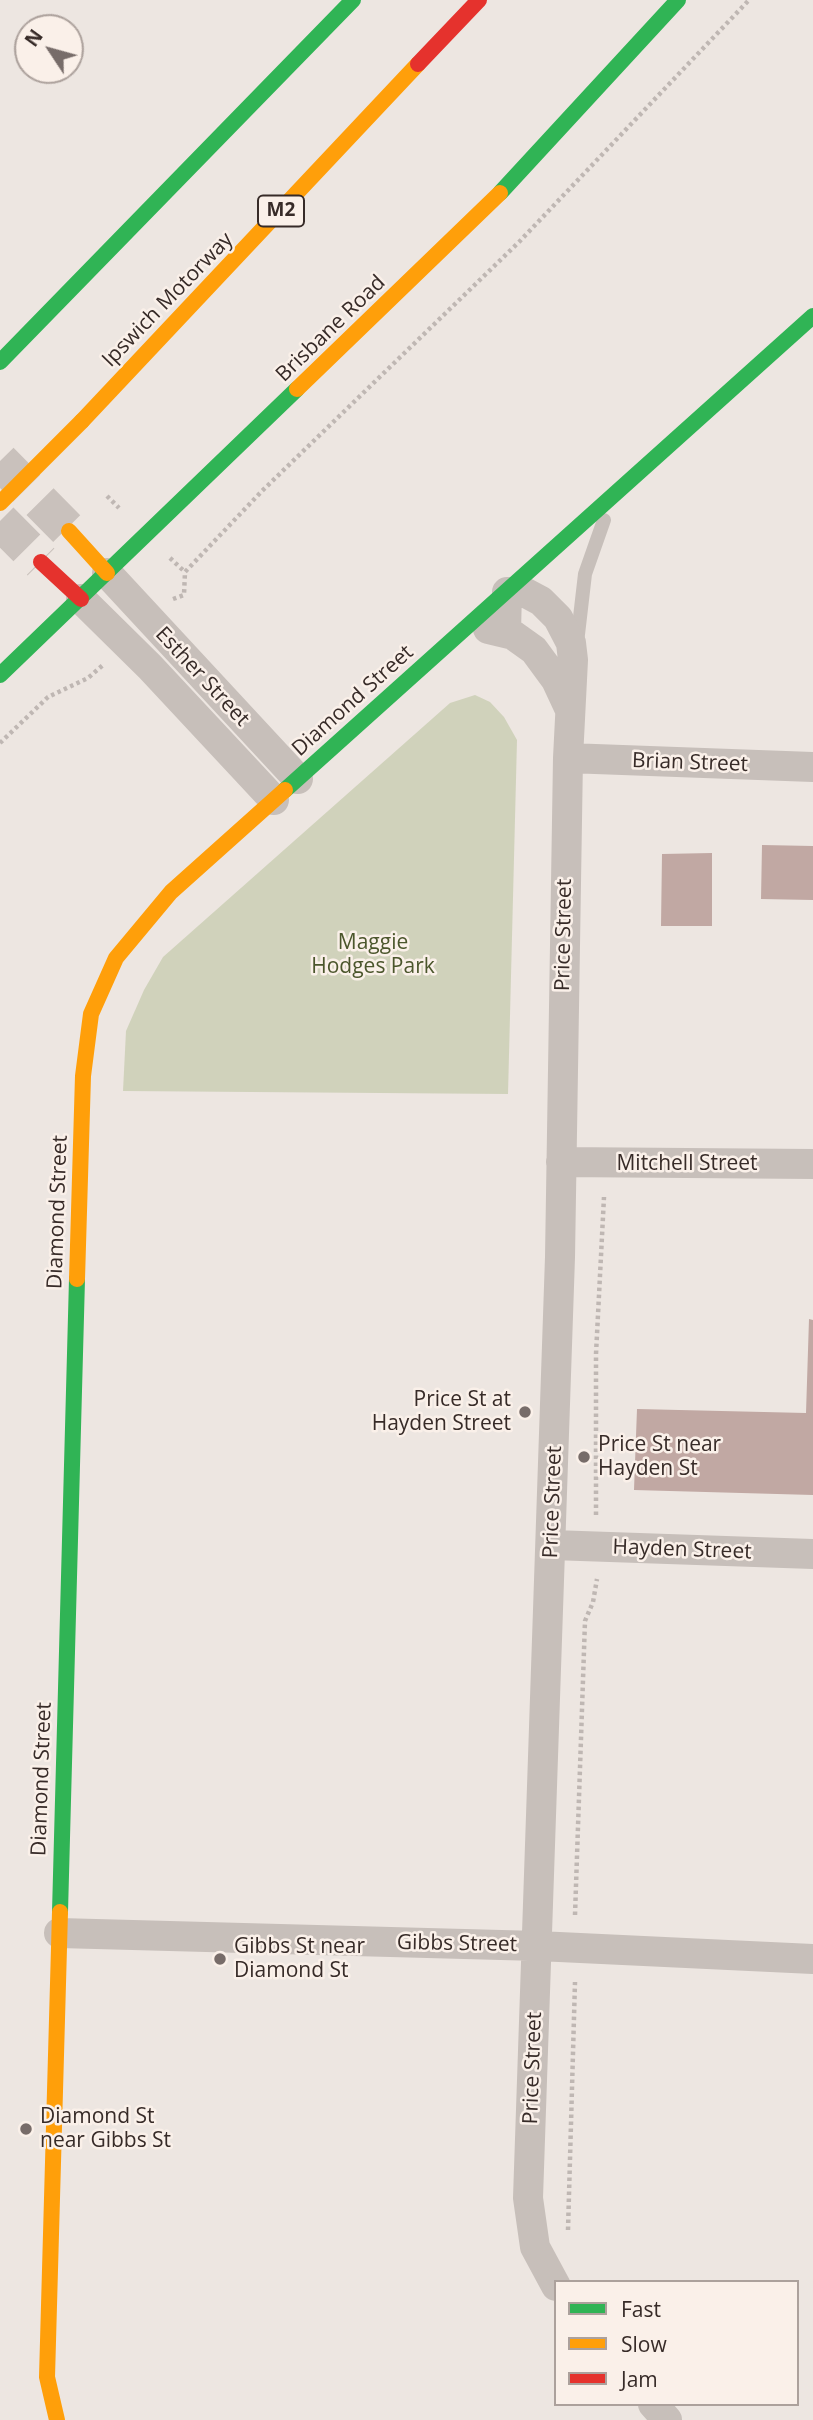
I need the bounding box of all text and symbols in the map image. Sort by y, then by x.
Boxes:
north arrow [14,14,84,84]
text: N [19,24,49,52]
road number: M2 [258,196,304,226]
street label: Ipswich Motorway [97,227,239,373]
street label: Brisbane Road [271,271,391,387]
street label: Esther Street [150,622,254,732]
street label: Diamond Street [287,640,419,762]
street label: Brian Street [632,748,748,778]
street label: Price Street [550,879,578,991]
park label: Maggie Hodges Park [311,930,435,980]
street label: Diamond Street [43,1135,73,1289]
street label: Mitchell Street [616,1151,758,1177]
place label: Price St at Hayden Street [372,1387,511,1437]
marker: Price St at Hayden Street [517,1404,533,1420]
place label: Price St near Hayden St [598,1432,721,1482]
street label: Price Street [538,1445,568,1559]
marker: Price St near Hayden St [576,1449,592,1465]
street label: Hayden Street [612,1535,752,1565]
street label: Diamond Street [27,1702,57,1856]
street label: Gibbs Street [397,1930,517,1958]
place label: Gibbs St near Diamond St [234,1934,365,1984]
marker: Gibbs St near Diamond St [212,1951,228,1967]
street label: Price Street [518,2011,548,2125]
place label: Diamond St near Gibbs St [40,2104,171,2154]
marker: Diamond St near Gibbs St [18,2121,34,2137]
legend [554,2280,799,2406]
text: Fast [621,2295,661,2323]
text: Slow [621,2330,667,2358]
text: Jam [621,2365,658,2393]

